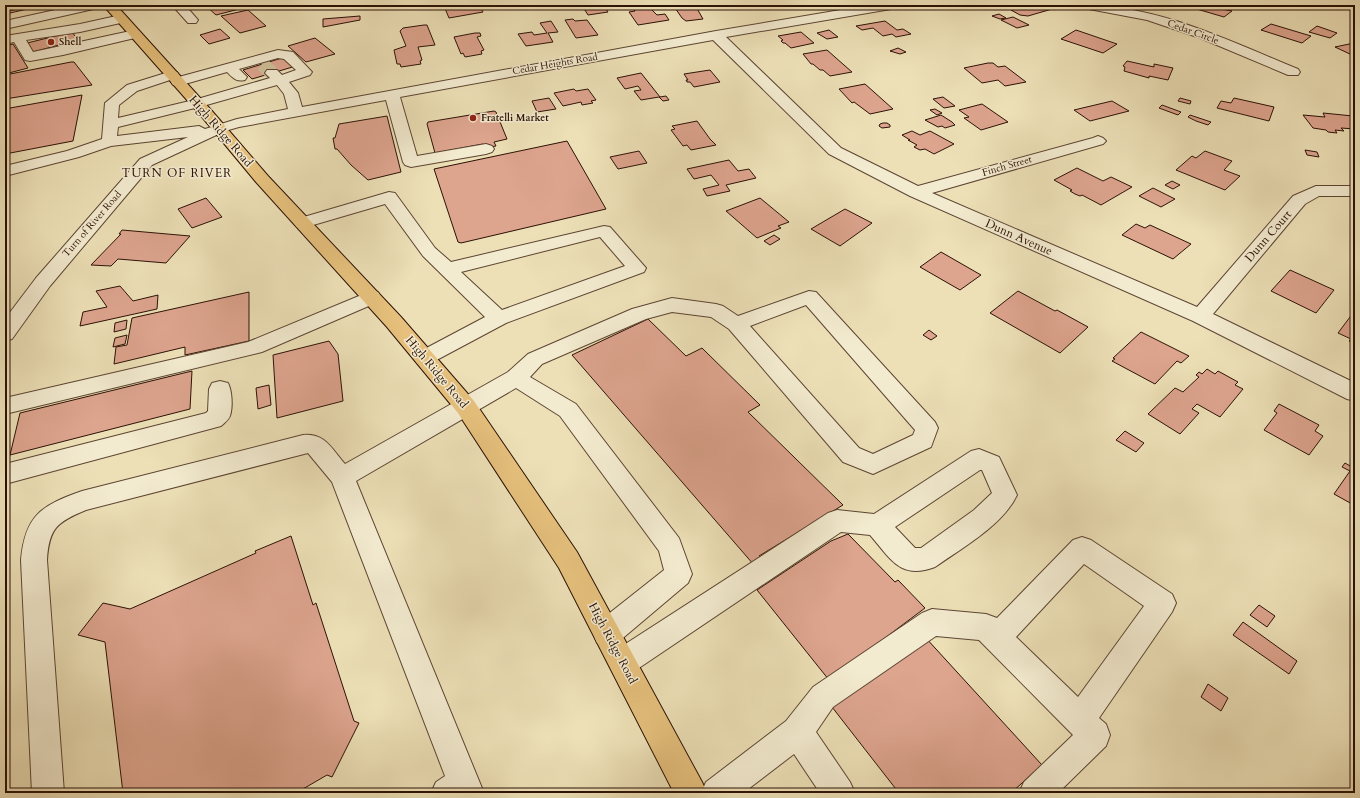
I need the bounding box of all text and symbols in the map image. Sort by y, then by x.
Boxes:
street label: Cedar Circle [1165,16,1221,48]
place label: Shell [59,35,81,49]
marker: Shell [46,37,56,47]
street label: Cedar Heights Road [511,50,599,78]
street label: High Ridge Road [186,92,257,171]
place label: Fratelli Market [481,111,549,125]
marker: Fratelli Market [468,113,478,123]
street label: Finch Street [981,152,1034,180]
district label: TURN OF RIVER [122,165,232,181]
street label: Turn of River Road [59,187,125,260]
street label: Dunn Court [1241,207,1295,265]
street label: Dunn Avenue [983,215,1055,259]
street label: High Ridge Road [402,332,472,412]
street label: High Ridge Road [585,600,641,687]

